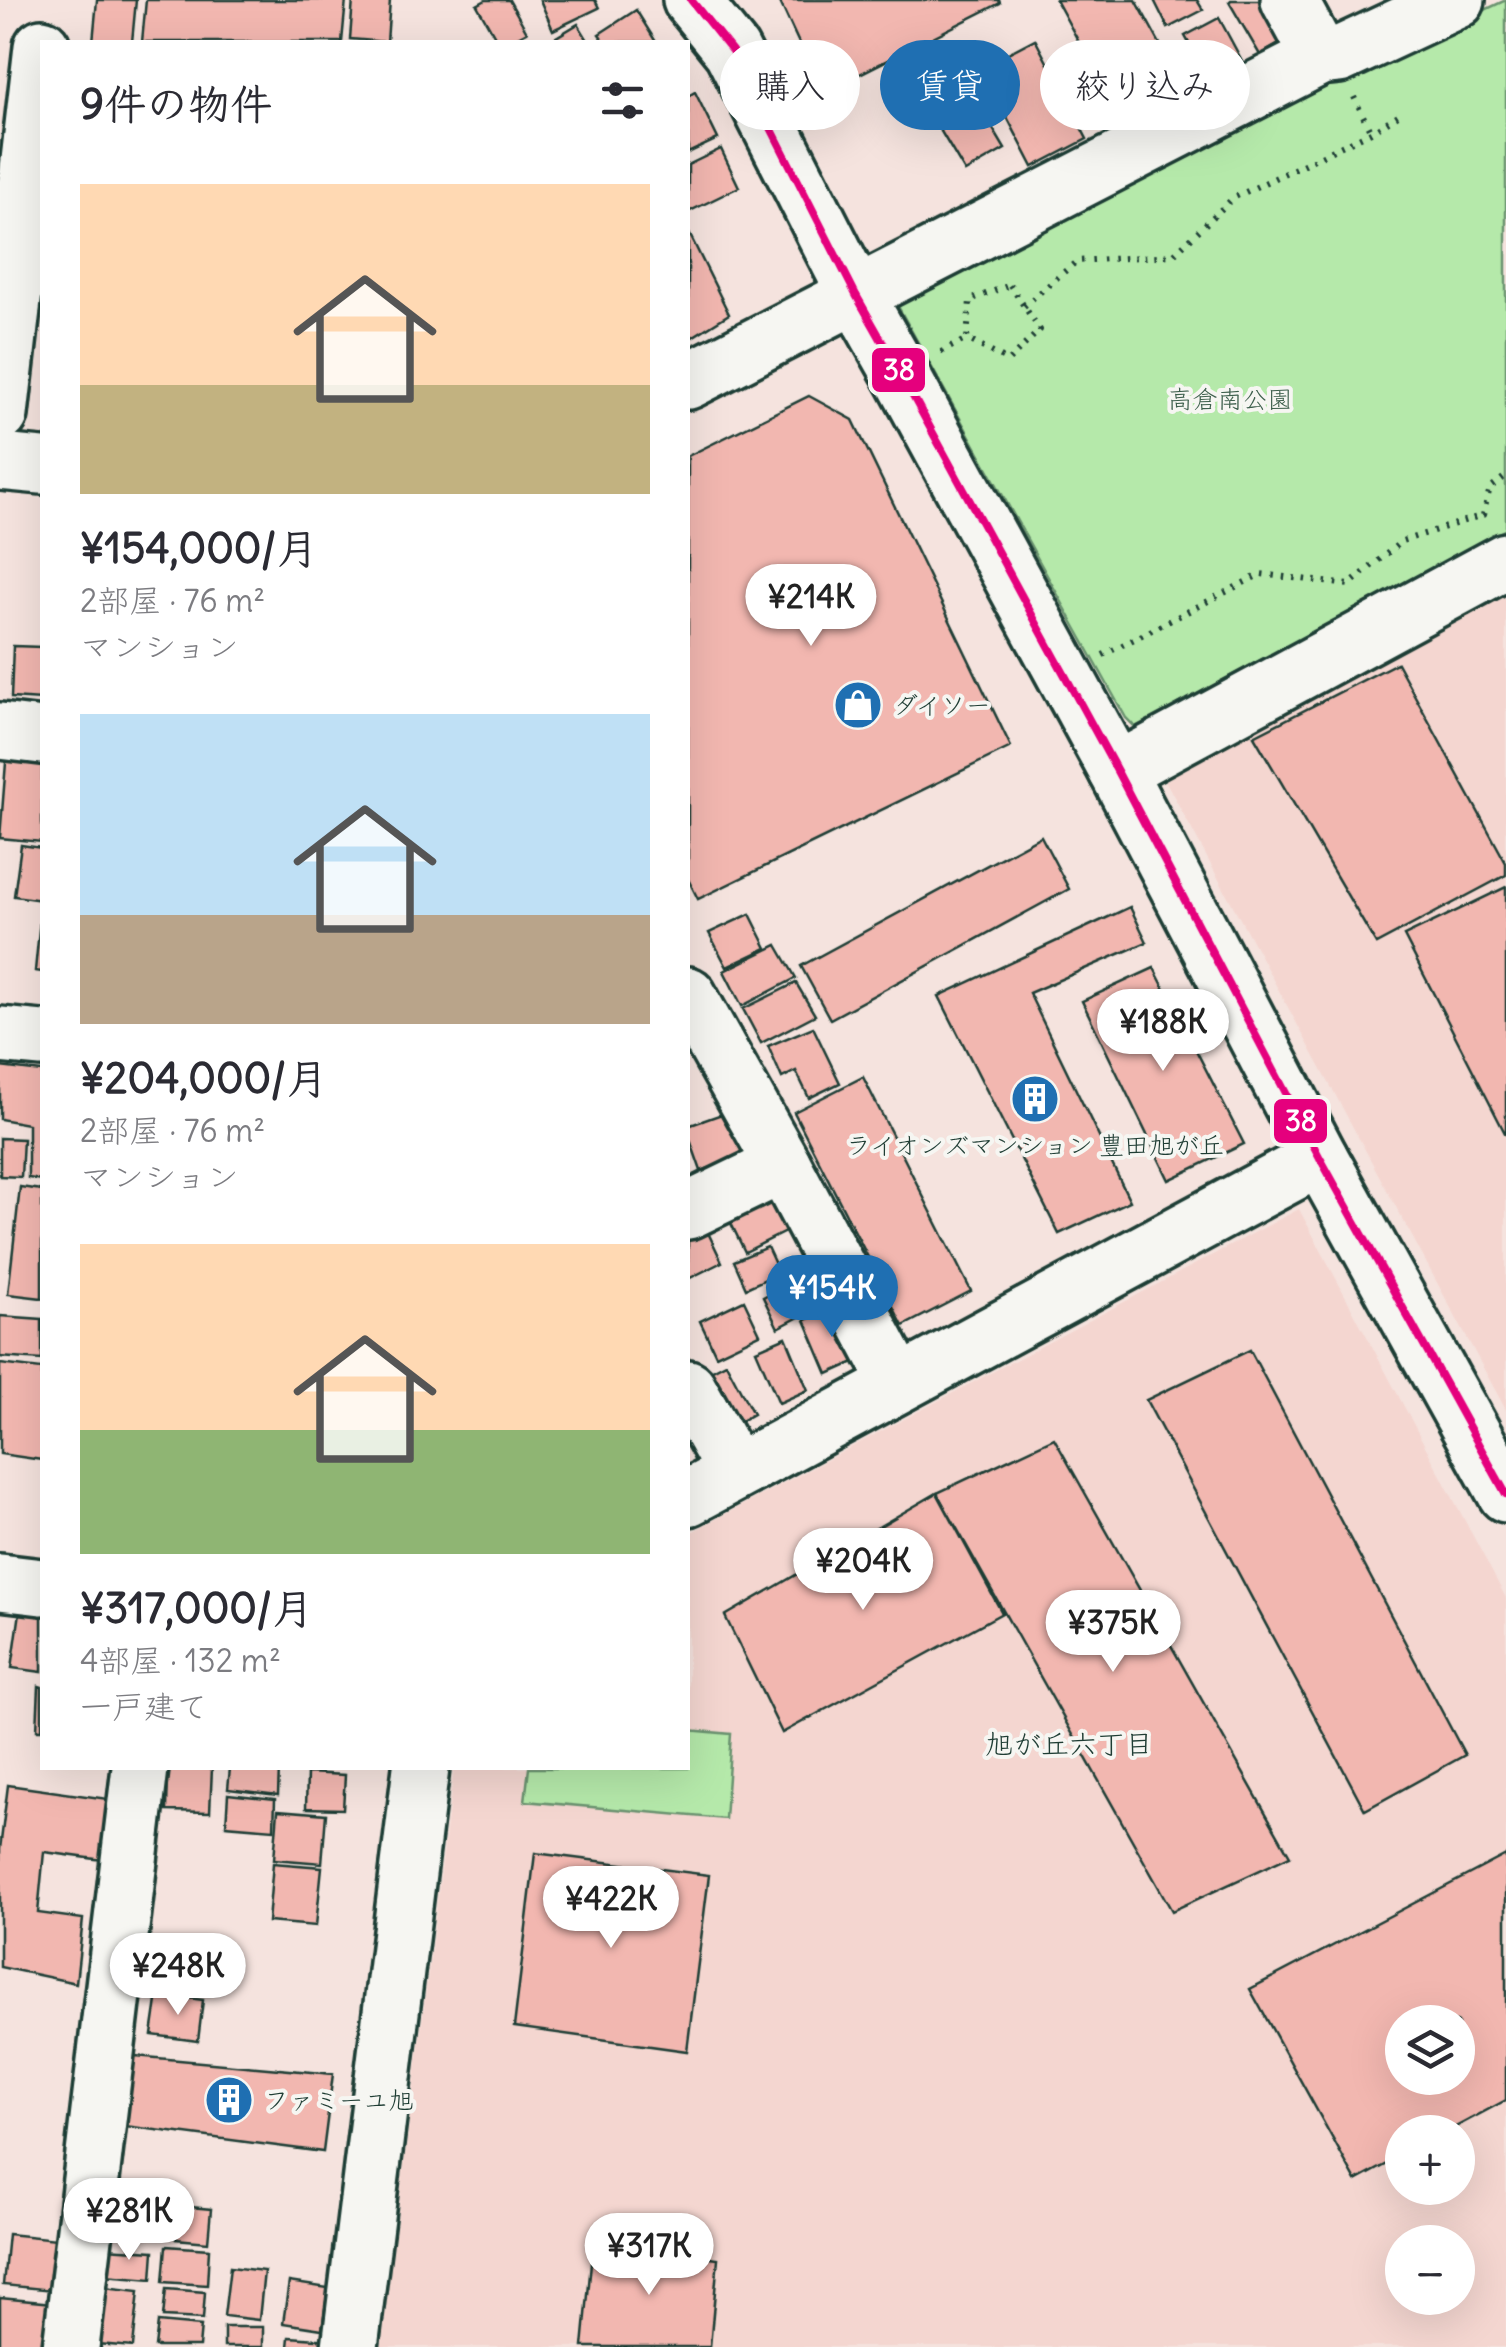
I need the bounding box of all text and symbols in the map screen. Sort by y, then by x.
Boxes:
chip: 購入 [720,40,860,130]
chip: 賃貸 [880,40,1020,130]
chip: 絞り込み [1040,40,1250,130]
icon: filters [595,73,650,128]
text: 9件の物件 [80,78,272,130]
icon: home [275,249,455,429]
line badge: 38 [870,346,927,394]
text: 38 [883,352,915,388]
park label: 高倉南公園 [1167,383,1293,415]
text: ¥154,000/月 [80,522,318,574]
pin: ¥214K [741,564,881,649]
text: ¥214K [767,576,855,617]
text: 2部屋 · 76 m² [80,580,265,621]
text: マンション [80,626,239,667]
shop icon: ダイソー [832,679,884,731]
place label: ダイソー [893,689,991,721]
icon: home [275,779,455,959]
pin: ¥188K [1093,989,1233,1074]
text: ¥188K [1119,1001,1207,1042]
text: ¥204,000/月 [80,1052,328,1104]
building icon: ライオンズマンション 豊田旭が丘 [1009,1073,1061,1125]
line badge: 38 [1272,1097,1329,1145]
text: 38 [1285,1103,1317,1139]
text: 2部屋 · 76 m² [80,1110,265,1151]
place label: ライオンズマンション 豊田旭が丘 [846,1129,1224,1161]
text: マンション [80,1156,239,1197]
pin: ¥154K [762,1255,902,1340]
text: ¥154K [788,1267,876,1308]
icon: home [275,1309,455,1489]
pin: ¥204K [793,1528,933,1613]
text: ¥204K [815,1540,911,1581]
text: ¥317,000/月 [80,1582,314,1634]
pin: ¥375K [1043,1590,1183,1675]
text: ¥375K [1068,1602,1158,1643]
text: 4部屋 · 132 m² [80,1640,281,1681]
text: 一戸建て [80,1686,208,1727]
district label: 旭が丘六丁目 [985,1726,1153,1762]
pin: ¥422K [541,1866,681,1951]
text: ¥422K [565,1878,657,1919]
pin: ¥248K [108,1933,248,2018]
text: ¥248K [132,1945,224,1986]
map controls [1385,2005,1475,2315]
button: layers [1385,2005,1475,2095]
building icon: ファミーユ旭 [203,2074,255,2126]
place label: ファミーユ旭 [264,2084,414,2116]
button: + [1385,2115,1475,2205]
pin: ¥281K [59,2178,199,2263]
text: ¥281K [85,2190,173,2231]
pin: ¥317K [579,2213,719,2298]
text: ¥317K [607,2225,691,2266]
button: − [1385,2225,1475,2315]

